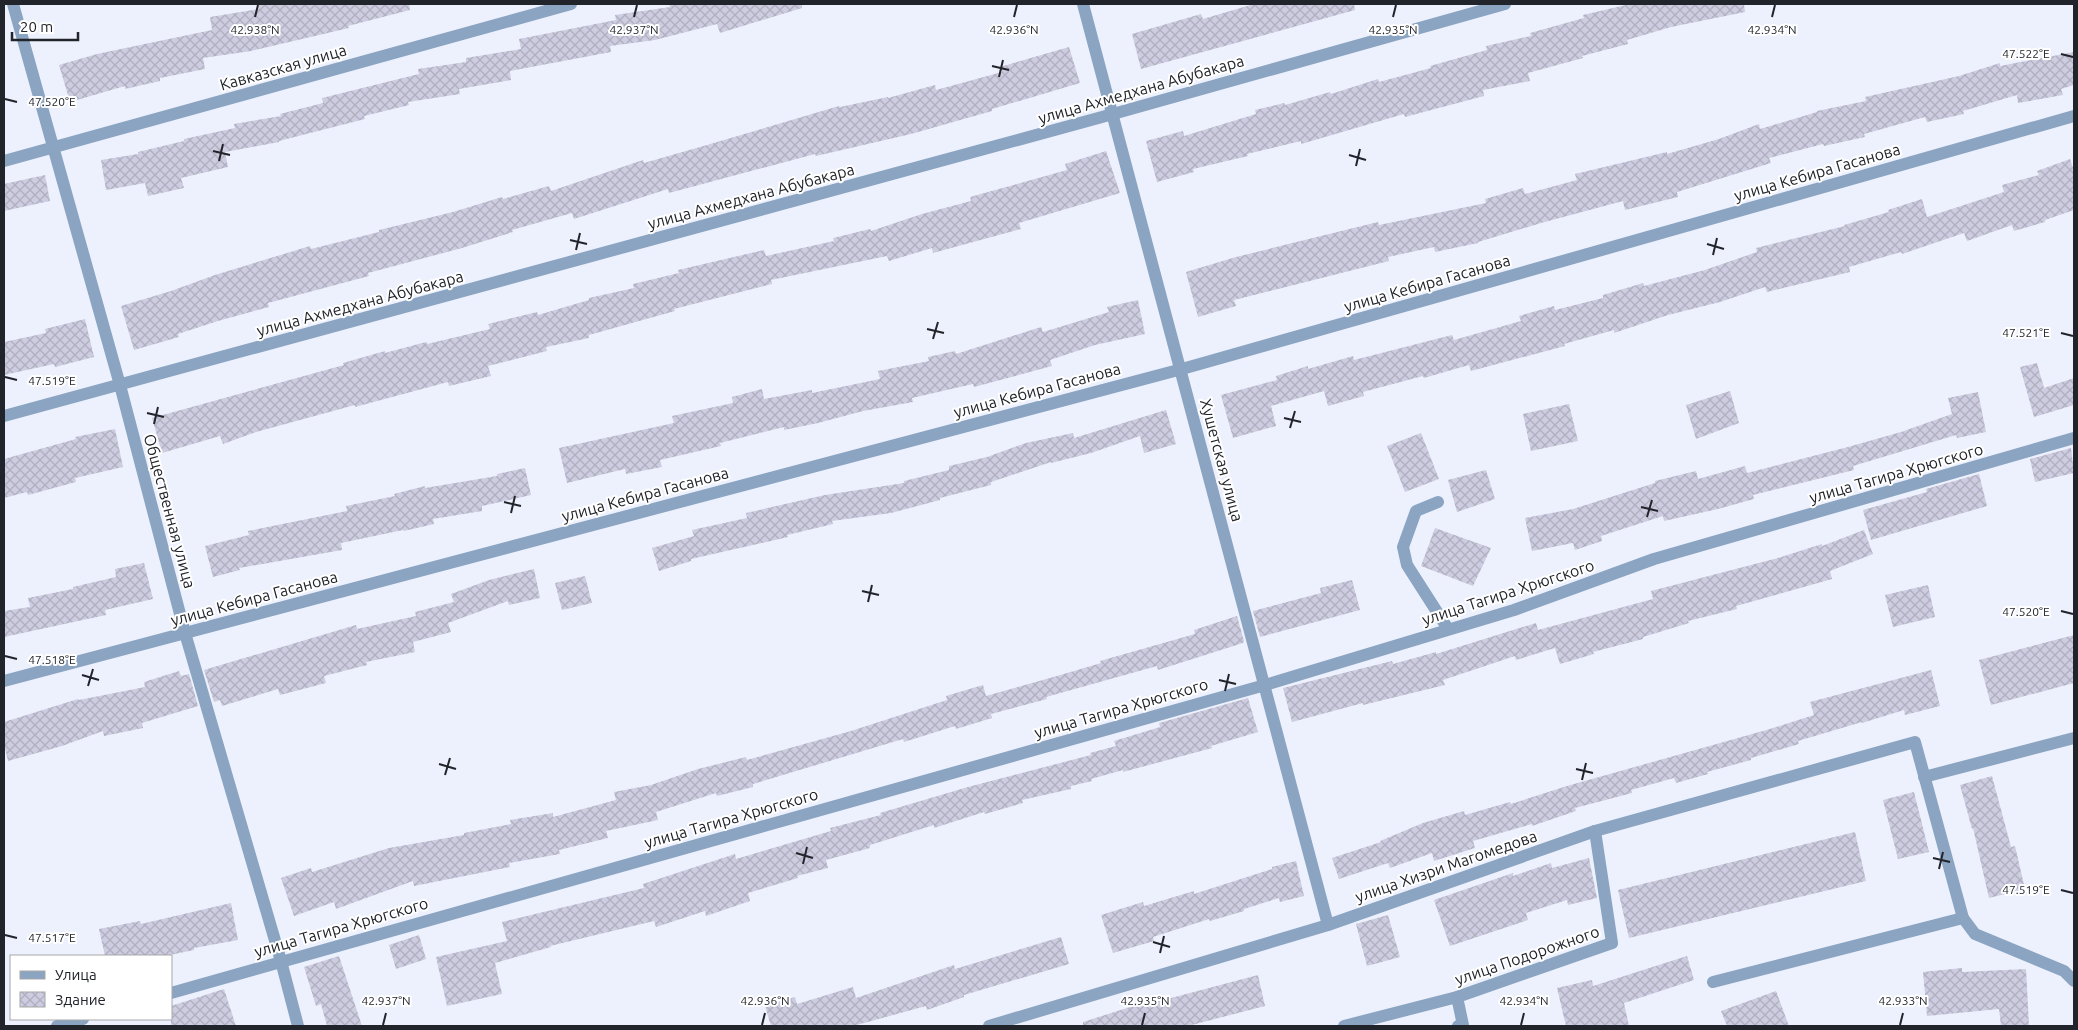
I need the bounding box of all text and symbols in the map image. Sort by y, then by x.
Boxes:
scale bar [12,10,79,42]
text: 20 m [20,18,53,35]
text: 42.938°N [230,23,280,36]
text: 42.937°N [609,23,659,36]
text: 42.936°N [989,23,1039,36]
text: 42.935°N [1368,23,1418,36]
text: 42.934°N [1747,23,1797,36]
street label: Кавказская улица [218,40,348,94]
text: 47.522°E [2002,47,2050,60]
street label: улица Ахмедхана Абубакара [1036,51,1246,127]
text: 47.520°E [28,95,76,108]
street label: улица Кебира Гасанова [1732,140,1902,204]
street label: улица Ахмедхана Абубакара [646,160,856,232]
street label: улица Кебира Гасанова [1342,251,1512,315]
street label: улица Ахмедхана Абубакара [255,267,465,339]
text: 47.521°E [2002,326,2050,339]
street label: улица Кебира Гасанова [952,359,1122,421]
text: 47.519°E [28,374,76,387]
street label: Хушетская улица [1197,397,1247,523]
street label: Общественная улица [141,432,199,590]
street label: улица Тагира Хрюгского [1807,440,1985,506]
street label: улица Кебира Гасанова [560,463,730,525]
street label: улица Тагира Хрюгского [1420,556,1596,628]
street label: улица Кебира Гасанова [169,567,339,629]
text: 47.520°E [2002,605,2050,618]
text: 47.518°E [28,653,76,666]
street label: улица Тагира Хрюгского [1032,675,1210,741]
street label: улица Тагира Хрюгского [642,785,820,851]
street label: улица Хизри Магомедова [1353,826,1539,906]
text: 47.519°E [2002,883,2050,896]
street label: улица Тагира Хрюгского [252,894,430,960]
street label: улица Подорожного [1452,922,1602,988]
text: 47.517°E [28,931,76,944]
legend [10,955,172,1020]
text: Улица [55,966,97,983]
text: Здание [55,991,106,1008]
text: 42.937°N [361,994,411,1007]
text: 42.936°N [740,994,790,1007]
text: 42.935°N [1120,994,1170,1007]
text: 42.934°N [1499,994,1549,1007]
text: 42.933°N [1878,994,1928,1007]

